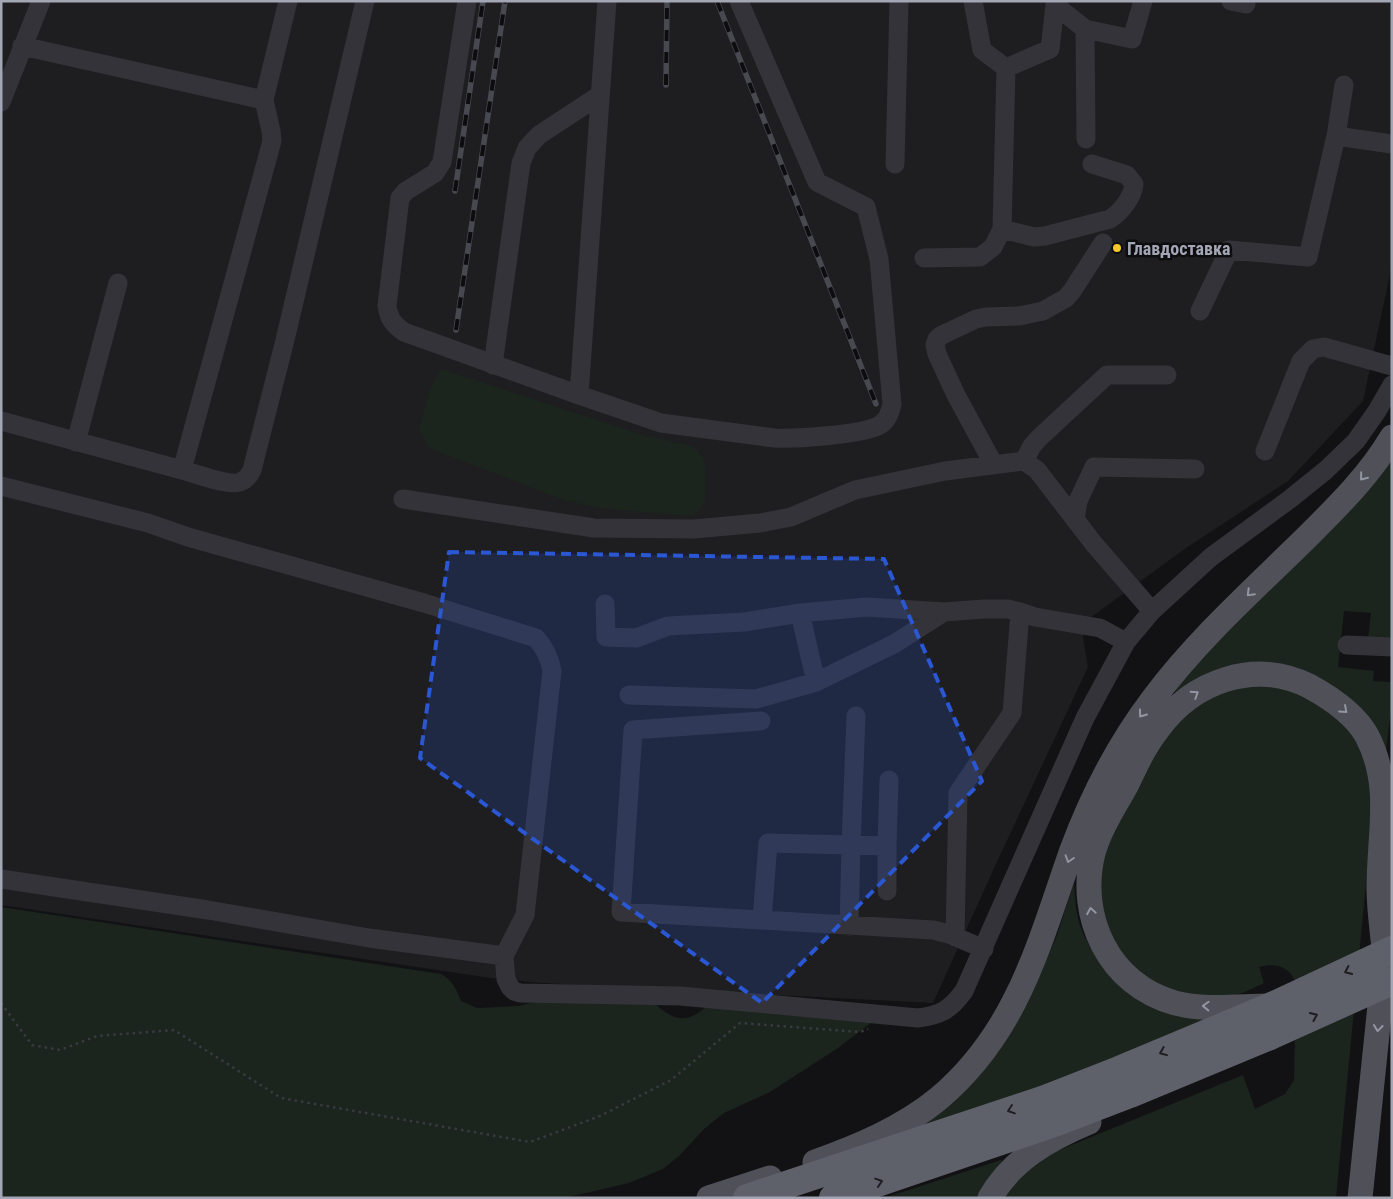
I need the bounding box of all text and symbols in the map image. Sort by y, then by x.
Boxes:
place label: Главдоставка [1127,238,1231,259]
marker: Главдоставка [1111,242,1123,254]
one-way arrow [1361,471,1369,480]
one-way arrow [1247,588,1256,597]
one-way arrow [1189,691,1199,700]
one-way arrow [1339,704,1348,713]
one-way arrow [1139,708,1148,718]
one-way arrow [1065,854,1075,863]
one-way arrow [1087,906,1097,915]
one-way arrow [1344,964,1353,975]
one-way arrow [1202,1001,1210,1012]
one-way arrow [1309,1011,1318,1022]
one-way arrow [1373,1025,1384,1033]
one-way arrow [1159,1046,1168,1056]
one-way arrow [1008,1105,1016,1115]
one-way arrow [875,1178,883,1188]

